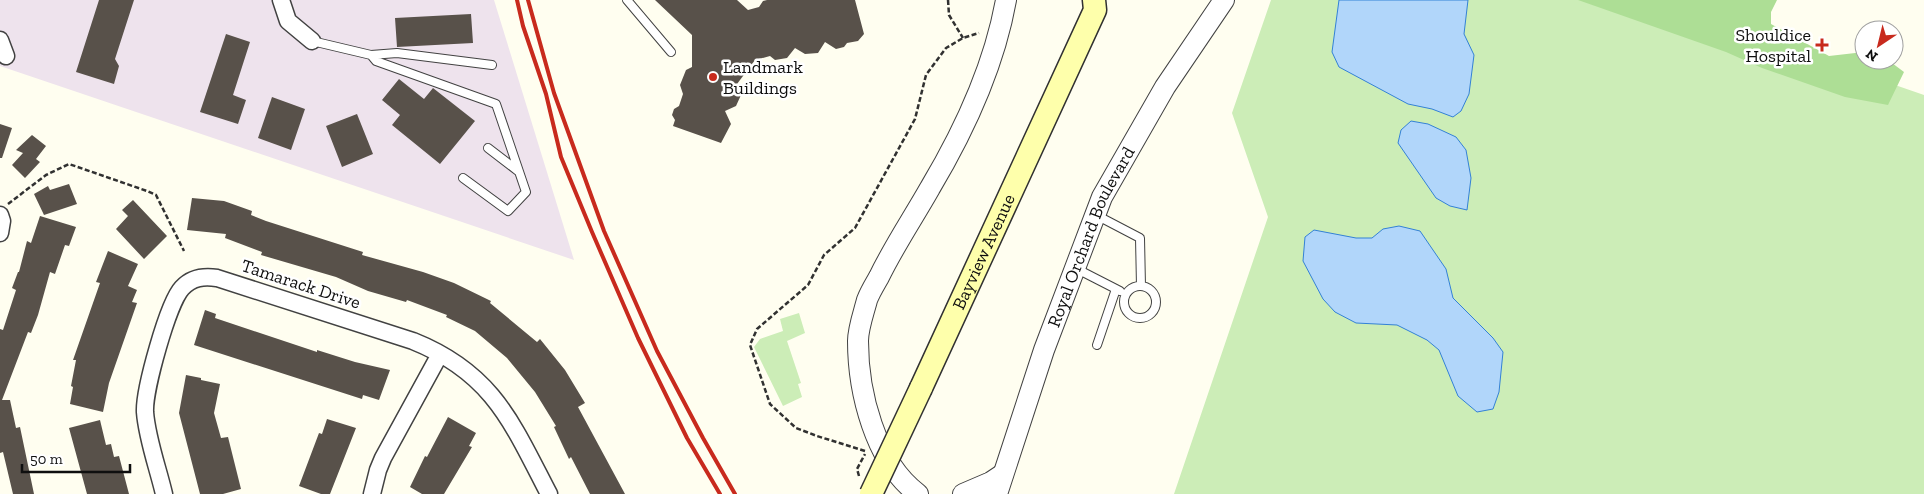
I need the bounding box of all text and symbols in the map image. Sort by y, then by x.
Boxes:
north arrow [1854,20,1904,70]
place label: Shouldice Hospital [1736,24,1811,67]
marker: Shouldice Hospital [1815,38,1829,52]
text: N [1862,45,1881,65]
place label: Landmark Buildings [723,56,803,99]
marker: Landmark Buildings [707,71,719,83]
street label: Royal Orchard Boulevard [1043,143,1140,330]
street label: Bayview Avenue [948,190,1020,313]
street label: Tamarack Drive [239,254,363,314]
scale bar [22,442,130,474]
text: 50 m [30,450,63,468]

